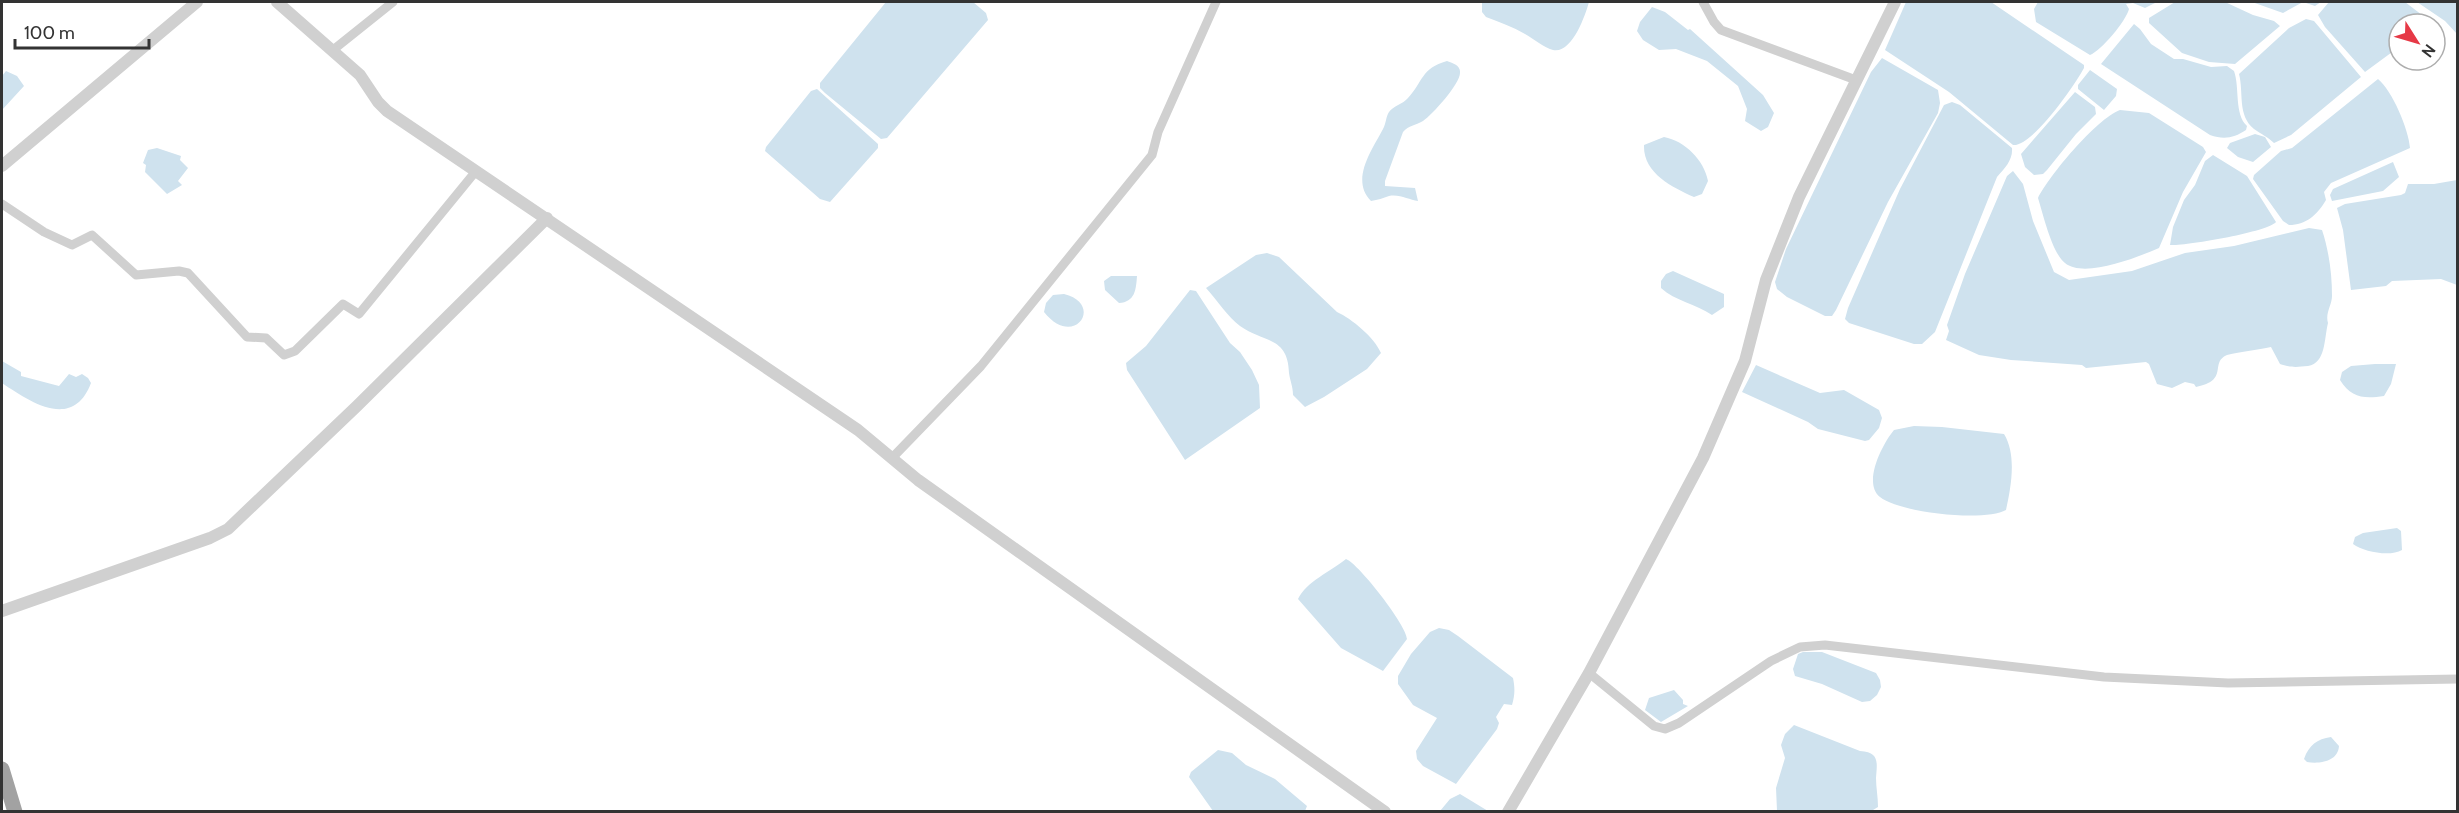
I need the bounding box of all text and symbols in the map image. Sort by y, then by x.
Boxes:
scale bar [15,12,148,50]
north arrow [2387,12,2447,72]
text: 100 m [24,22,75,44]
text: N [2418,40,2440,61]

